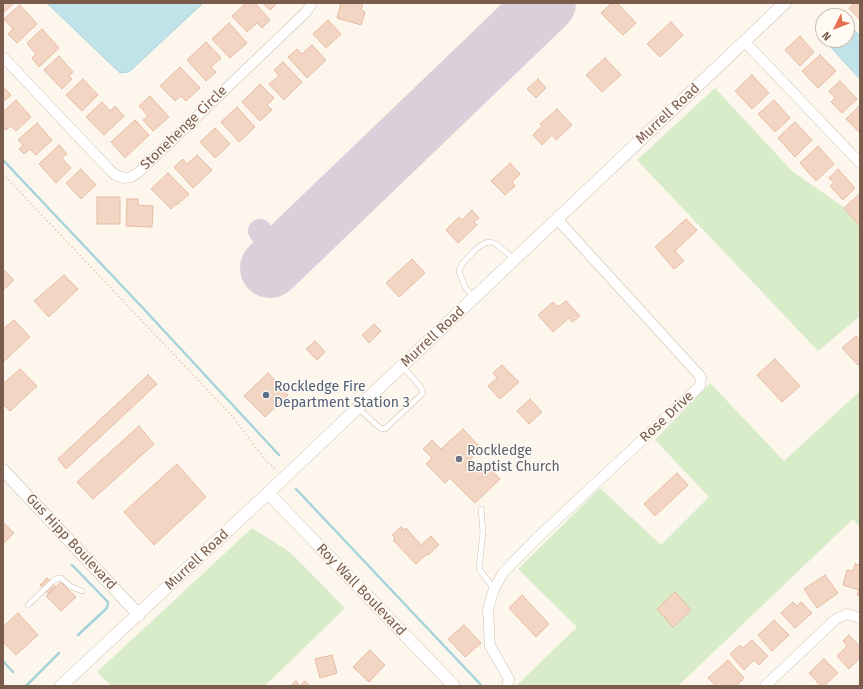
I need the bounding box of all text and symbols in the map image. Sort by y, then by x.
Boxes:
north arrow [815,8,855,48]
text: N [819,29,834,43]
street label: Murrell Road [633,80,703,148]
street label: Stonehenge Circle [137,82,231,174]
street label: Murrell Road [398,303,468,371]
place label: Rockledge Fire Department Station 3 [274,379,410,412]
street label: Rose Drive [637,388,697,446]
marker: Rockledge Fire Department Station 3 [261,390,271,400]
place label: Rockledge Baptist Church [467,443,560,476]
marker: Rockledge Baptist Church [454,454,464,464]
street label: Gus Hipp Boulevard [22,491,120,593]
street label: Murrell Road [162,526,232,594]
street label: Roy Wall Boulevard [313,540,409,640]

